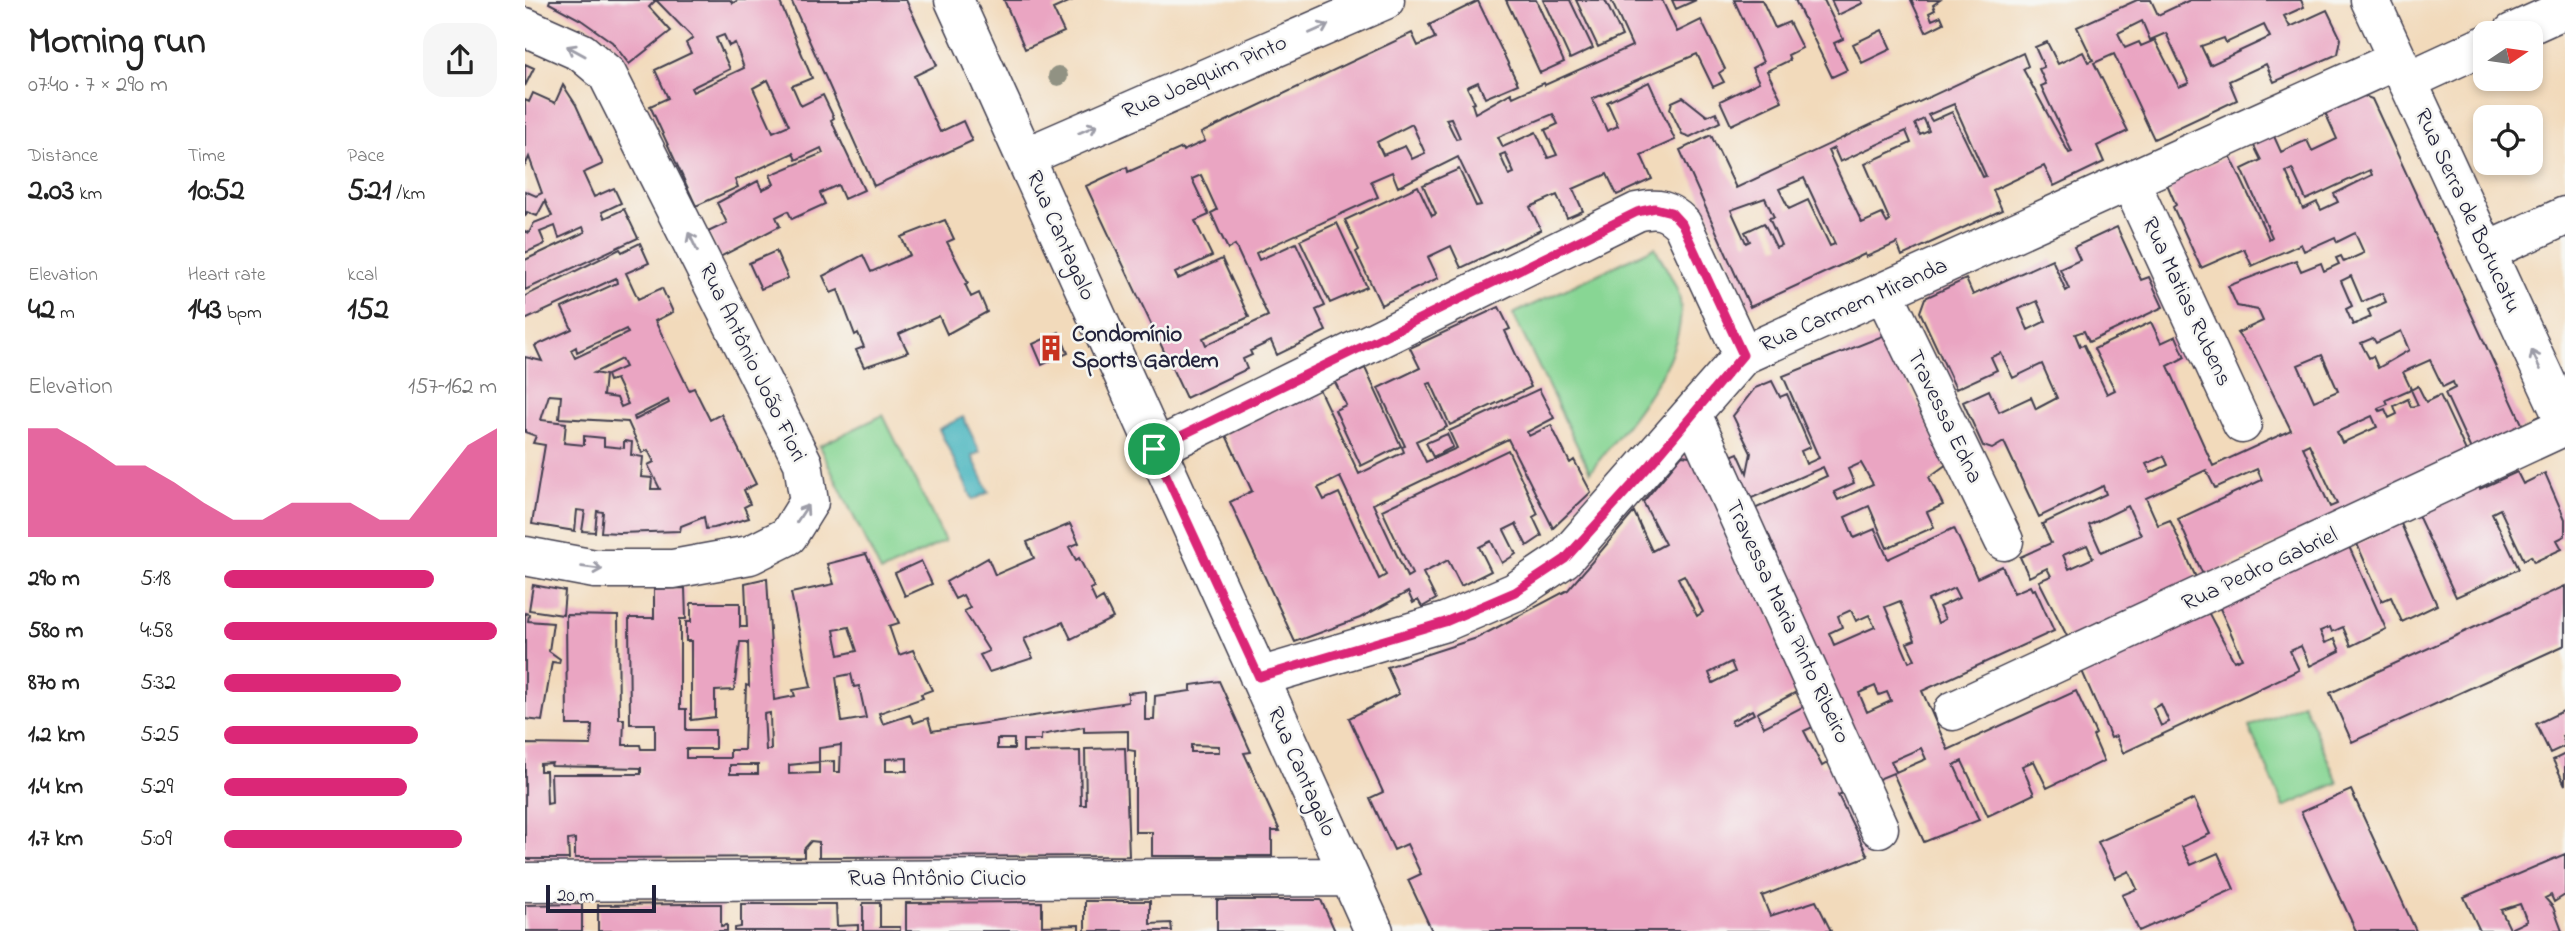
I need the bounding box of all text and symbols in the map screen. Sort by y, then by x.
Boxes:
text: Morning run [28,15,206,71]
north arrow [2473,21,2543,91]
map controls [2473,21,2543,175]
one-way arrow [1308,22,1329,35]
button: share [423,23,497,97]
street label: Rua Joaquim Pinto [1117,27,1293,129]
one-way arrow [566,44,586,58]
text: 07:40 · 7 × 290 m [28,69,168,102]
street label: Rua Serra de Botucatu [2405,103,2529,319]
button: locate [2473,105,2543,175]
one-way arrow [1077,122,1098,135]
text: Distance [28,143,98,170]
text: Time [188,143,225,170]
text: Pace [347,143,384,170]
street label: Rua Cantagalo [1016,166,1103,307]
text: 2.03 [28,170,74,214]
text: 10:52 [188,170,245,214]
text: 5:21 [347,170,392,214]
text: km [74,181,102,208]
text: /km [392,181,425,208]
street label: Rua Matias Rubens [2132,212,2240,392]
one-way arrow [685,232,699,253]
street label: Rua Carmem Miranda [1755,250,1953,362]
street label: Rua Antônio João Fiori [690,258,814,468]
text: Elevation [28,262,98,289]
text: Heart rate [188,262,266,289]
text: kcal [347,262,378,289]
text: 42 [28,289,55,333]
text: 143 [188,289,222,333]
text: 152 [347,289,389,333]
text: m [55,300,75,327]
text: bpm [222,300,262,327]
place label: Condomínio Sports Gardem [1072,319,1219,378]
building icon: Condomínio Sports Gardem [1036,333,1066,363]
street label: Travessa Edna [1897,345,1991,489]
one-way arrow [2529,350,2542,371]
text: Elevation [28,371,113,404]
text: 157–162 m [408,371,497,404]
pin [1124,419,1184,479]
icon: arrive [1135,430,1173,468]
street label: Travessa Maria Pinto Ribeiro [1716,495,1858,749]
one-way arrow [794,505,809,524]
street label: Rua Pedro Gabriel [2177,519,2343,621]
one-way arrow [580,562,603,575]
text: 290 m [28,563,80,596]
text: 5:18 [140,563,171,596]
text: 580 m [28,615,83,648]
text: 4:58 [140,615,173,648]
text: 870 m [28,667,80,700]
text: 5:32 [140,667,176,700]
street label: Rua Cantagalo [1257,702,1344,843]
text: 1.2 km [28,719,85,752]
text: 5:25 [140,719,180,752]
text: 1.4 km [28,771,83,804]
text: 5:29 [140,771,173,804]
text: 1.7 km [28,823,83,856]
text: 5:09 [140,823,172,856]
street label: Rua Antônio Ciucio [848,863,1026,896]
scale bar [546,882,656,914]
text: 20 m [557,883,594,910]

